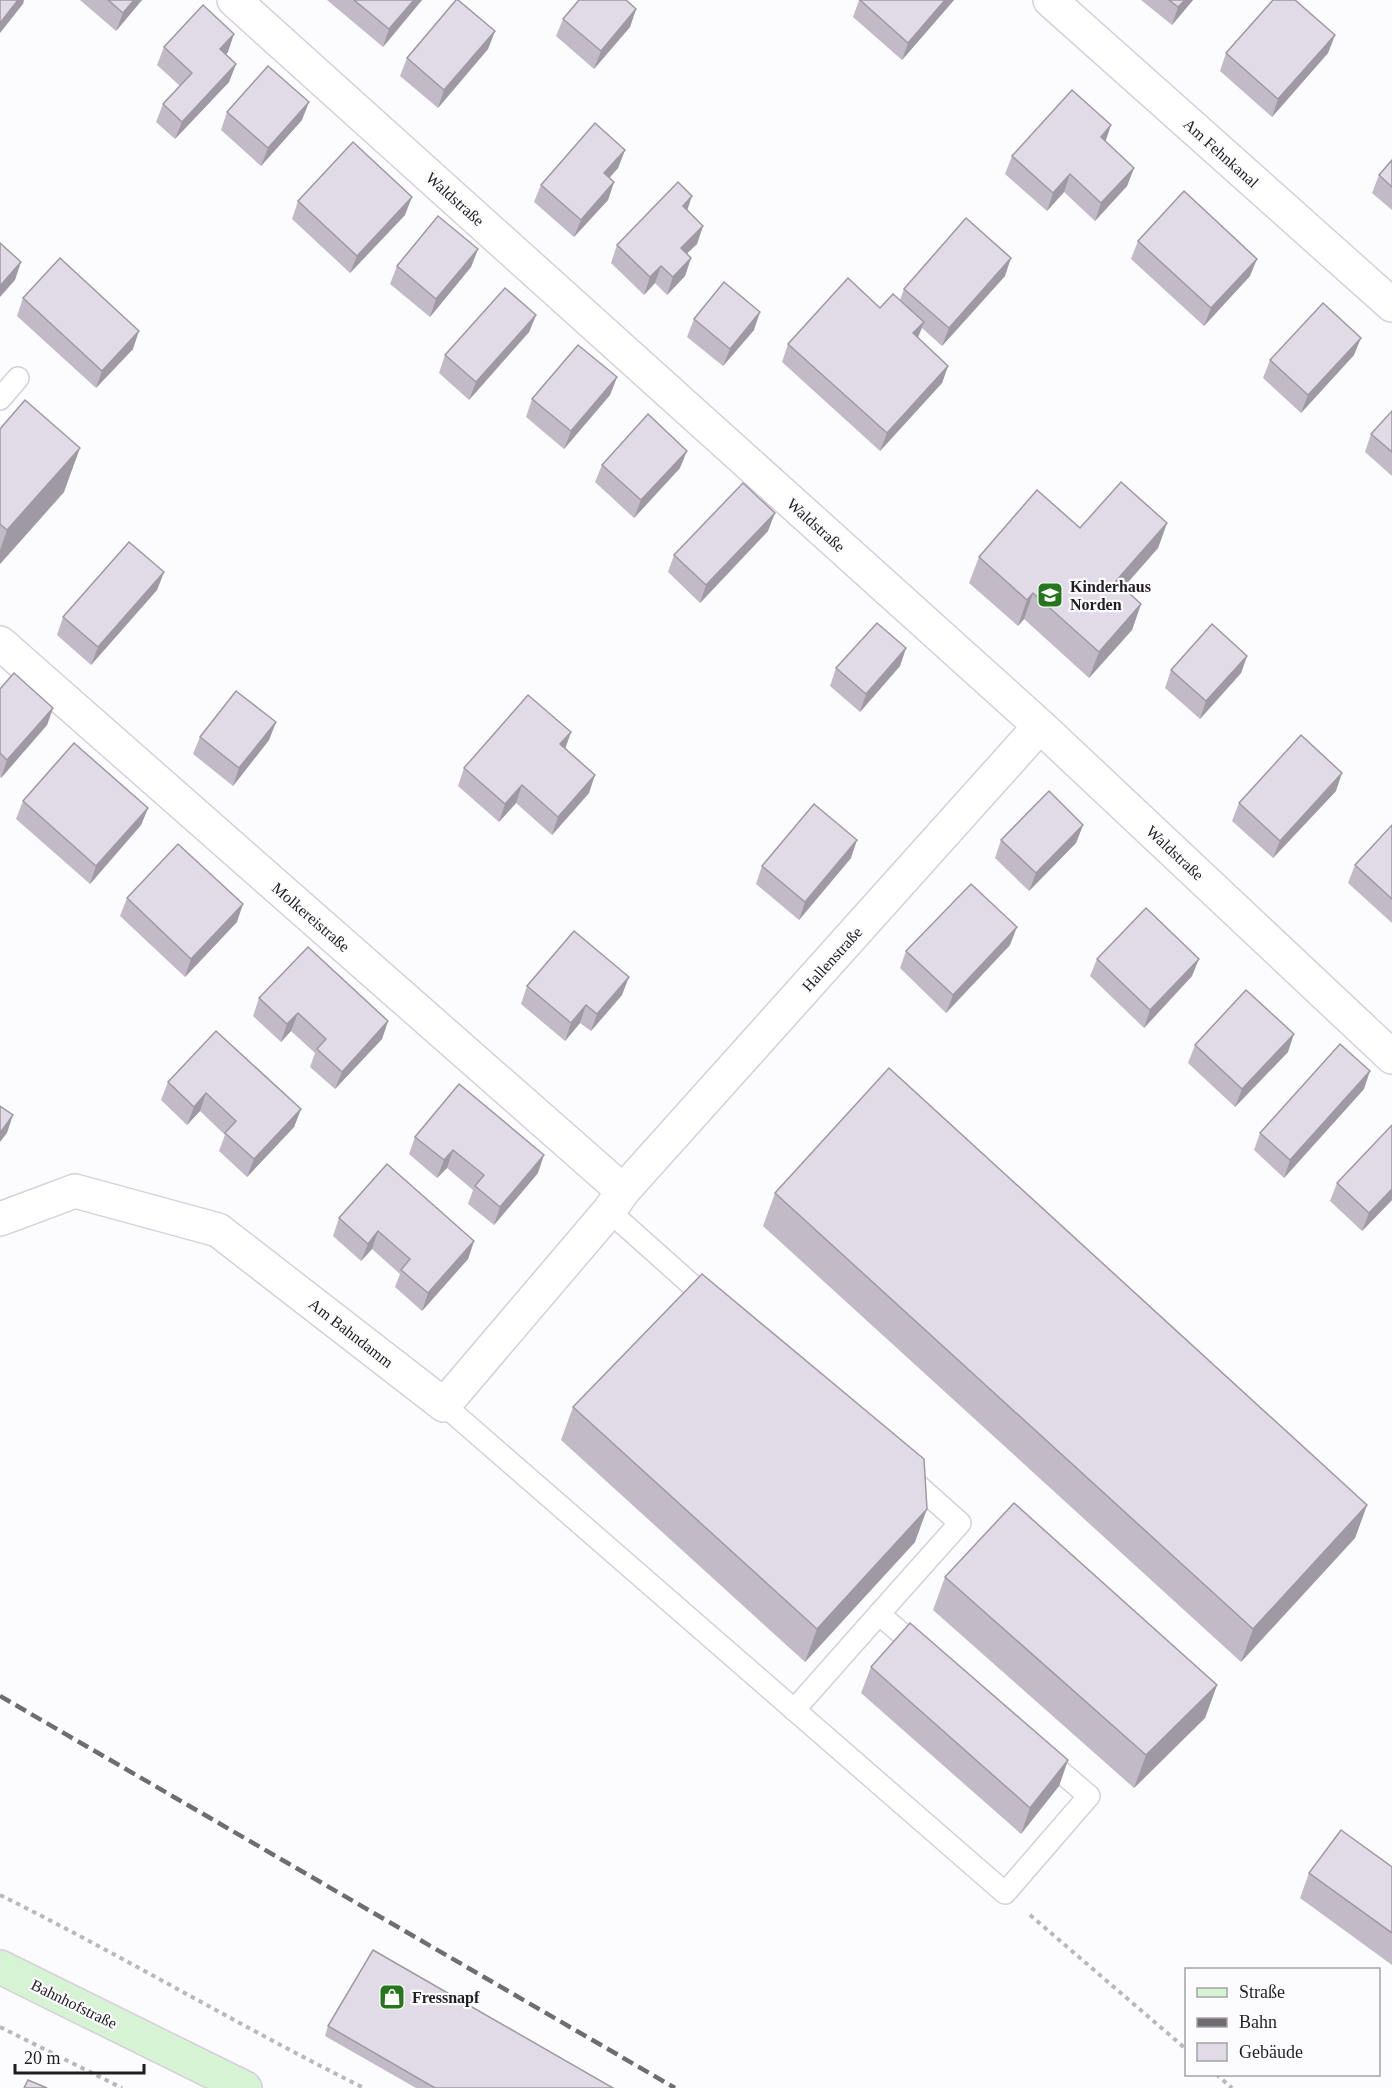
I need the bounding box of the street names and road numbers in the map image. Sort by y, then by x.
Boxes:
street label: Am Fehnkanal [1180,115,1262,191]
street label: Waldstraße [423,169,487,229]
street label: Waldstraße [784,495,848,555]
street label: Waldstraße [1143,822,1207,884]
street label: Molkereistraße [269,879,353,955]
street label: Hallenstraße [799,923,865,995]
street label: Am Bahndamm [306,1295,397,1371]
street label: Bahnhofstraße [28,1976,120,2032]

